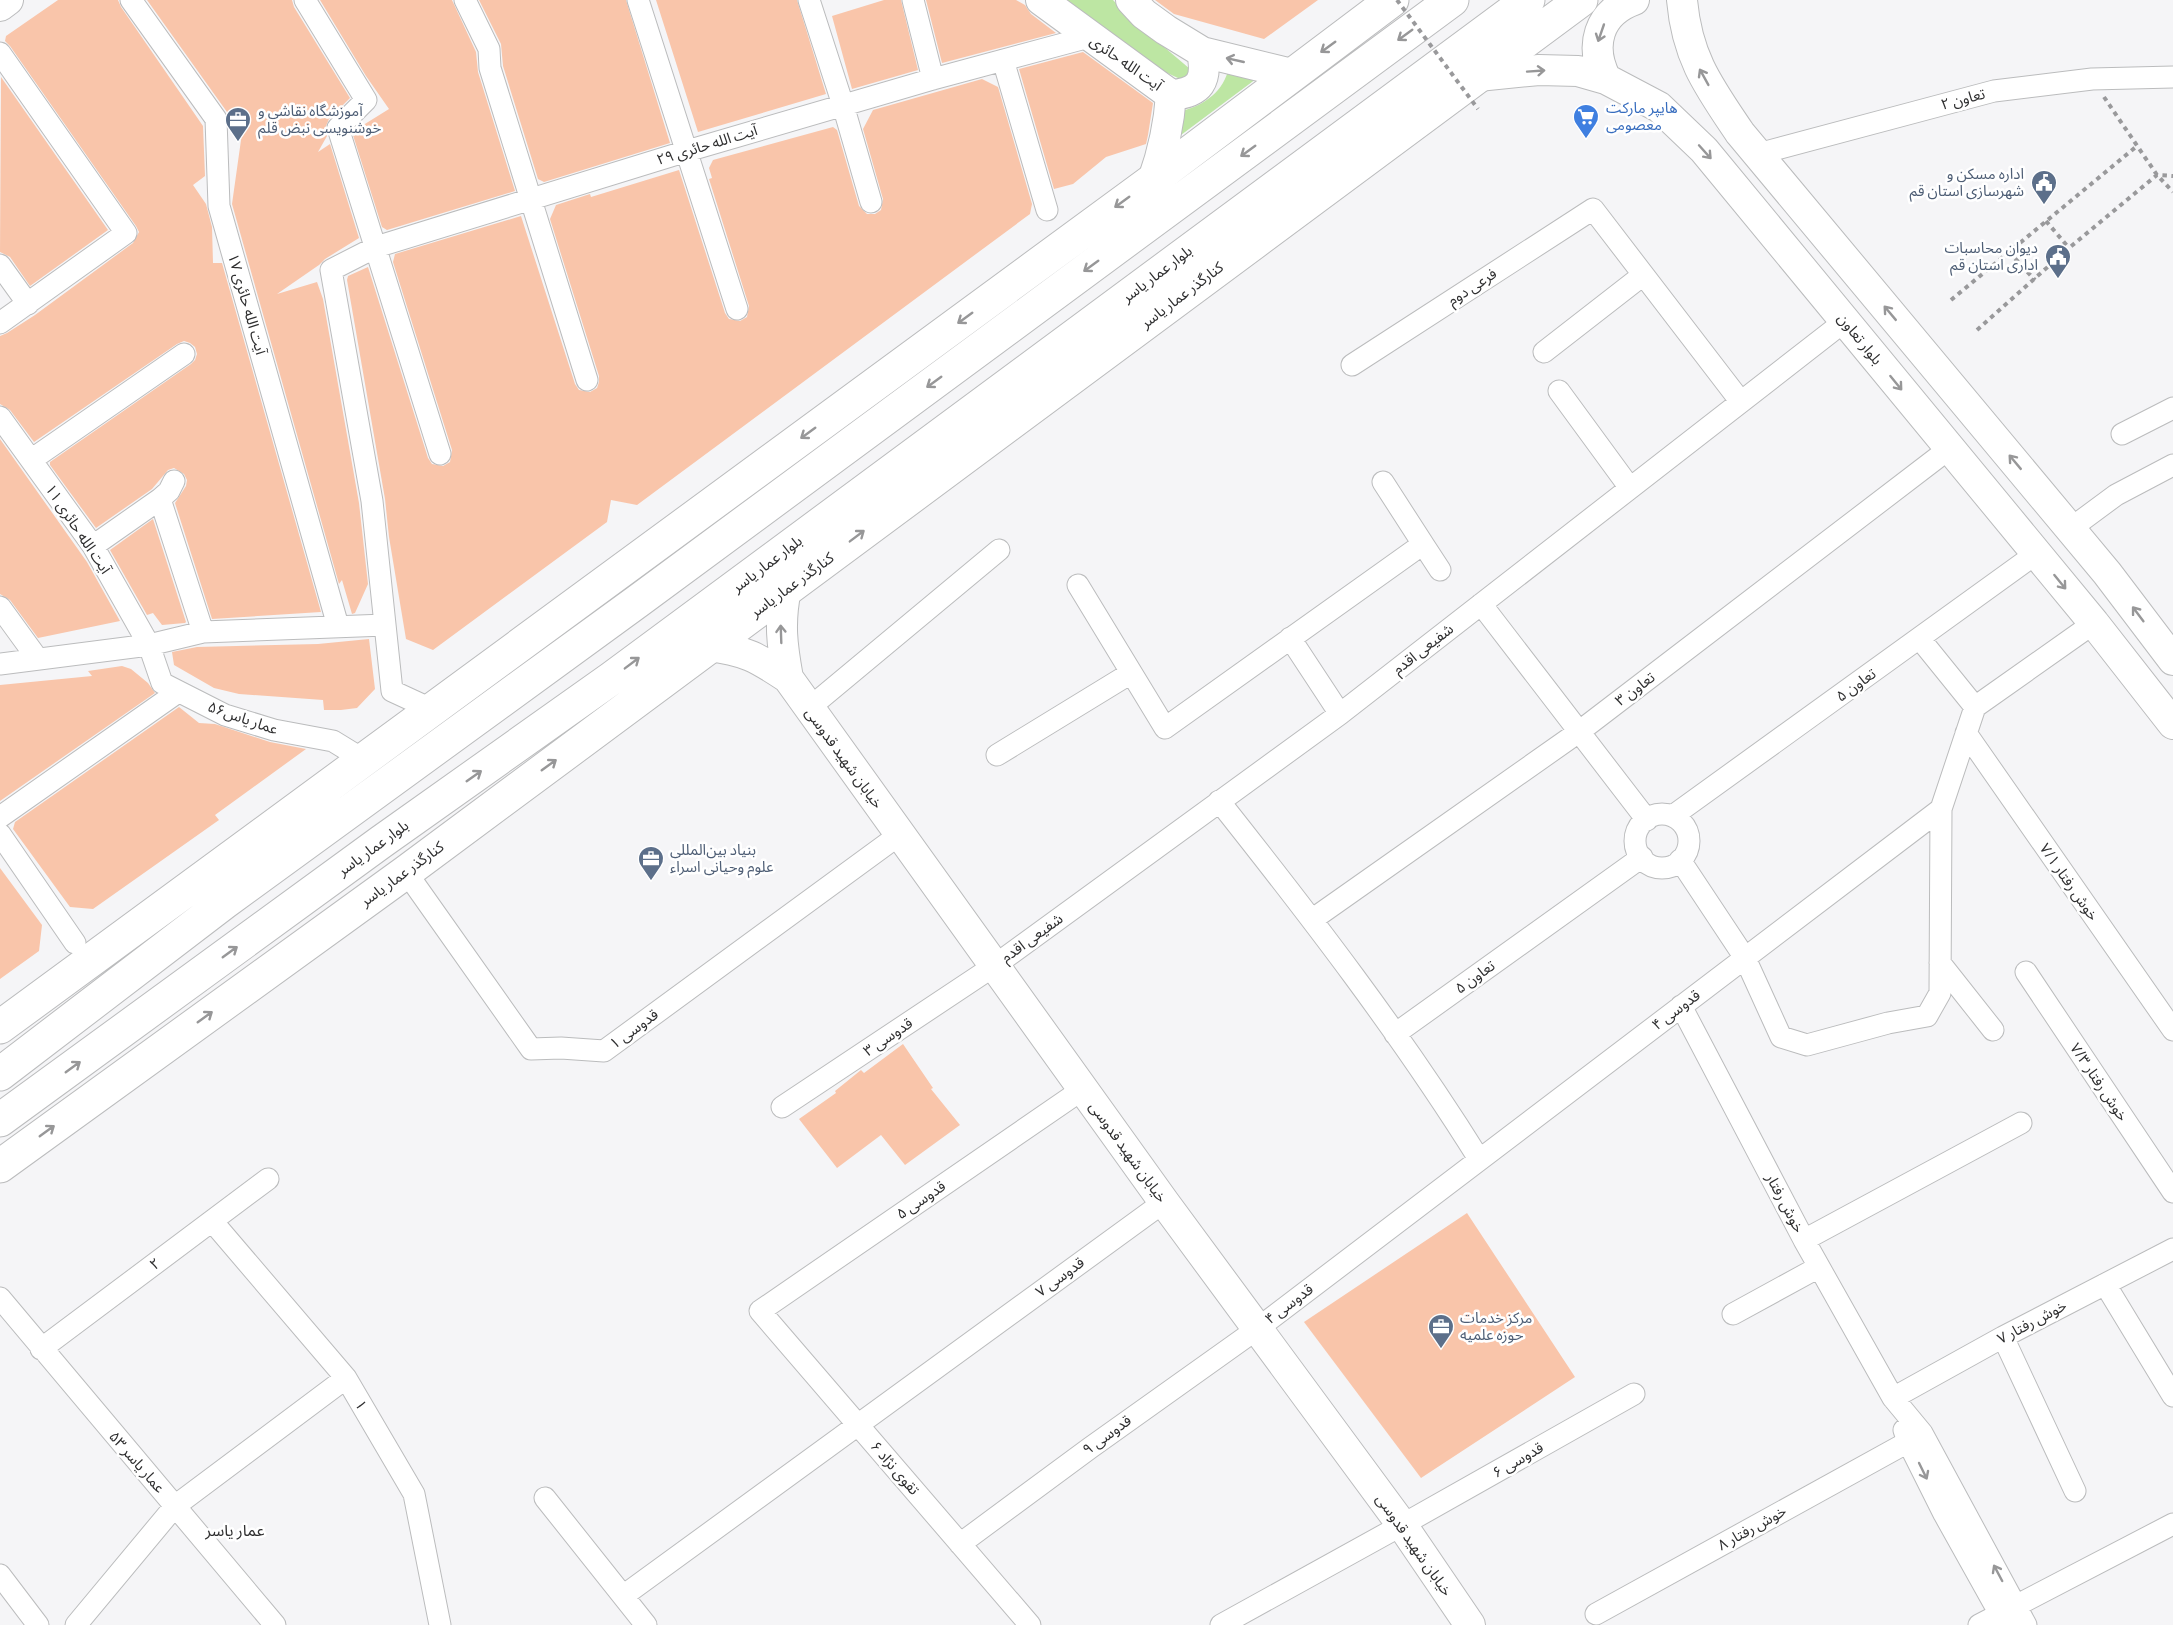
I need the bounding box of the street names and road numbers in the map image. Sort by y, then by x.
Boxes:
street label: آیت الله حائری [1086,30,1167,96]
street label: تعاون ۲ [1938,83,1987,115]
street label: آیت الله حائری ۲۹ [654,119,760,170]
street label: بلوار عمار یاسر [1116,240,1196,308]
street label: آیت الله حائری ۱۷ [223,251,272,358]
street label: کنارگذر عمار یاسر [1135,256,1228,333]
street label: فرعی دوم [1443,263,1501,311]
street label: بلوار تعاون [1833,308,1888,369]
street label: آیت الله حائری ۱۱ [41,480,117,578]
street label: بلوار عمار یاسر [726,530,806,598]
street label: کنارگذر عمار یاسر [745,547,839,623]
street label: شفیعی اقدم [1388,618,1458,680]
street label: تعاون ۵ [1831,663,1880,706]
street label: تعاون ۳ [1610,667,1659,711]
street label: عمار یاس۵۶ [205,696,282,740]
street label: خیابان شهید قدوسی [800,703,888,813]
street label: بلوار عمار یاسر [332,815,413,881]
street label: کنارگذر عمار یاسر [355,836,449,912]
street label: خوش رفتار ۷/۱ [2035,839,2104,925]
street label: شفیعی اقدم [996,908,1068,968]
street label: تعاون ۵ [1450,955,1499,998]
street label: قدوسی ۴ [1647,984,1705,1035]
street label: قدوسی ۱ [605,1004,663,1053]
street label: قدوسی ۳ [859,1012,917,1061]
street label: خوش رفتار ۷/۳ [2065,1038,2133,1125]
street label: خیابان شهید قدوسی [1084,1097,1172,1207]
street label: خوش رفتار [1761,1169,1810,1236]
street label: قدوسی ۵ [892,1175,950,1224]
street label: قدوسی ۷ [1031,1252,1089,1301]
street label: ۲ [145,1253,164,1275]
street label: قدوسی ۴ [1260,1278,1318,1329]
street label: خوش رفتار ۷ [1993,1294,2070,1349]
street label: ۱ [350,1396,373,1414]
street label: قدوسی ۹ [1078,1410,1136,1459]
street label: عمار یاسر ۵۳ [105,1426,170,1498]
street label: تقوی نژاد ۶ [866,1436,925,1499]
street label: قدوسی ۶ [1488,1436,1547,1483]
street label: خیابان شهید قدوسی [1371,1489,1458,1600]
street label: خوش رفتار ۸ [1713,1500,1790,1555]

